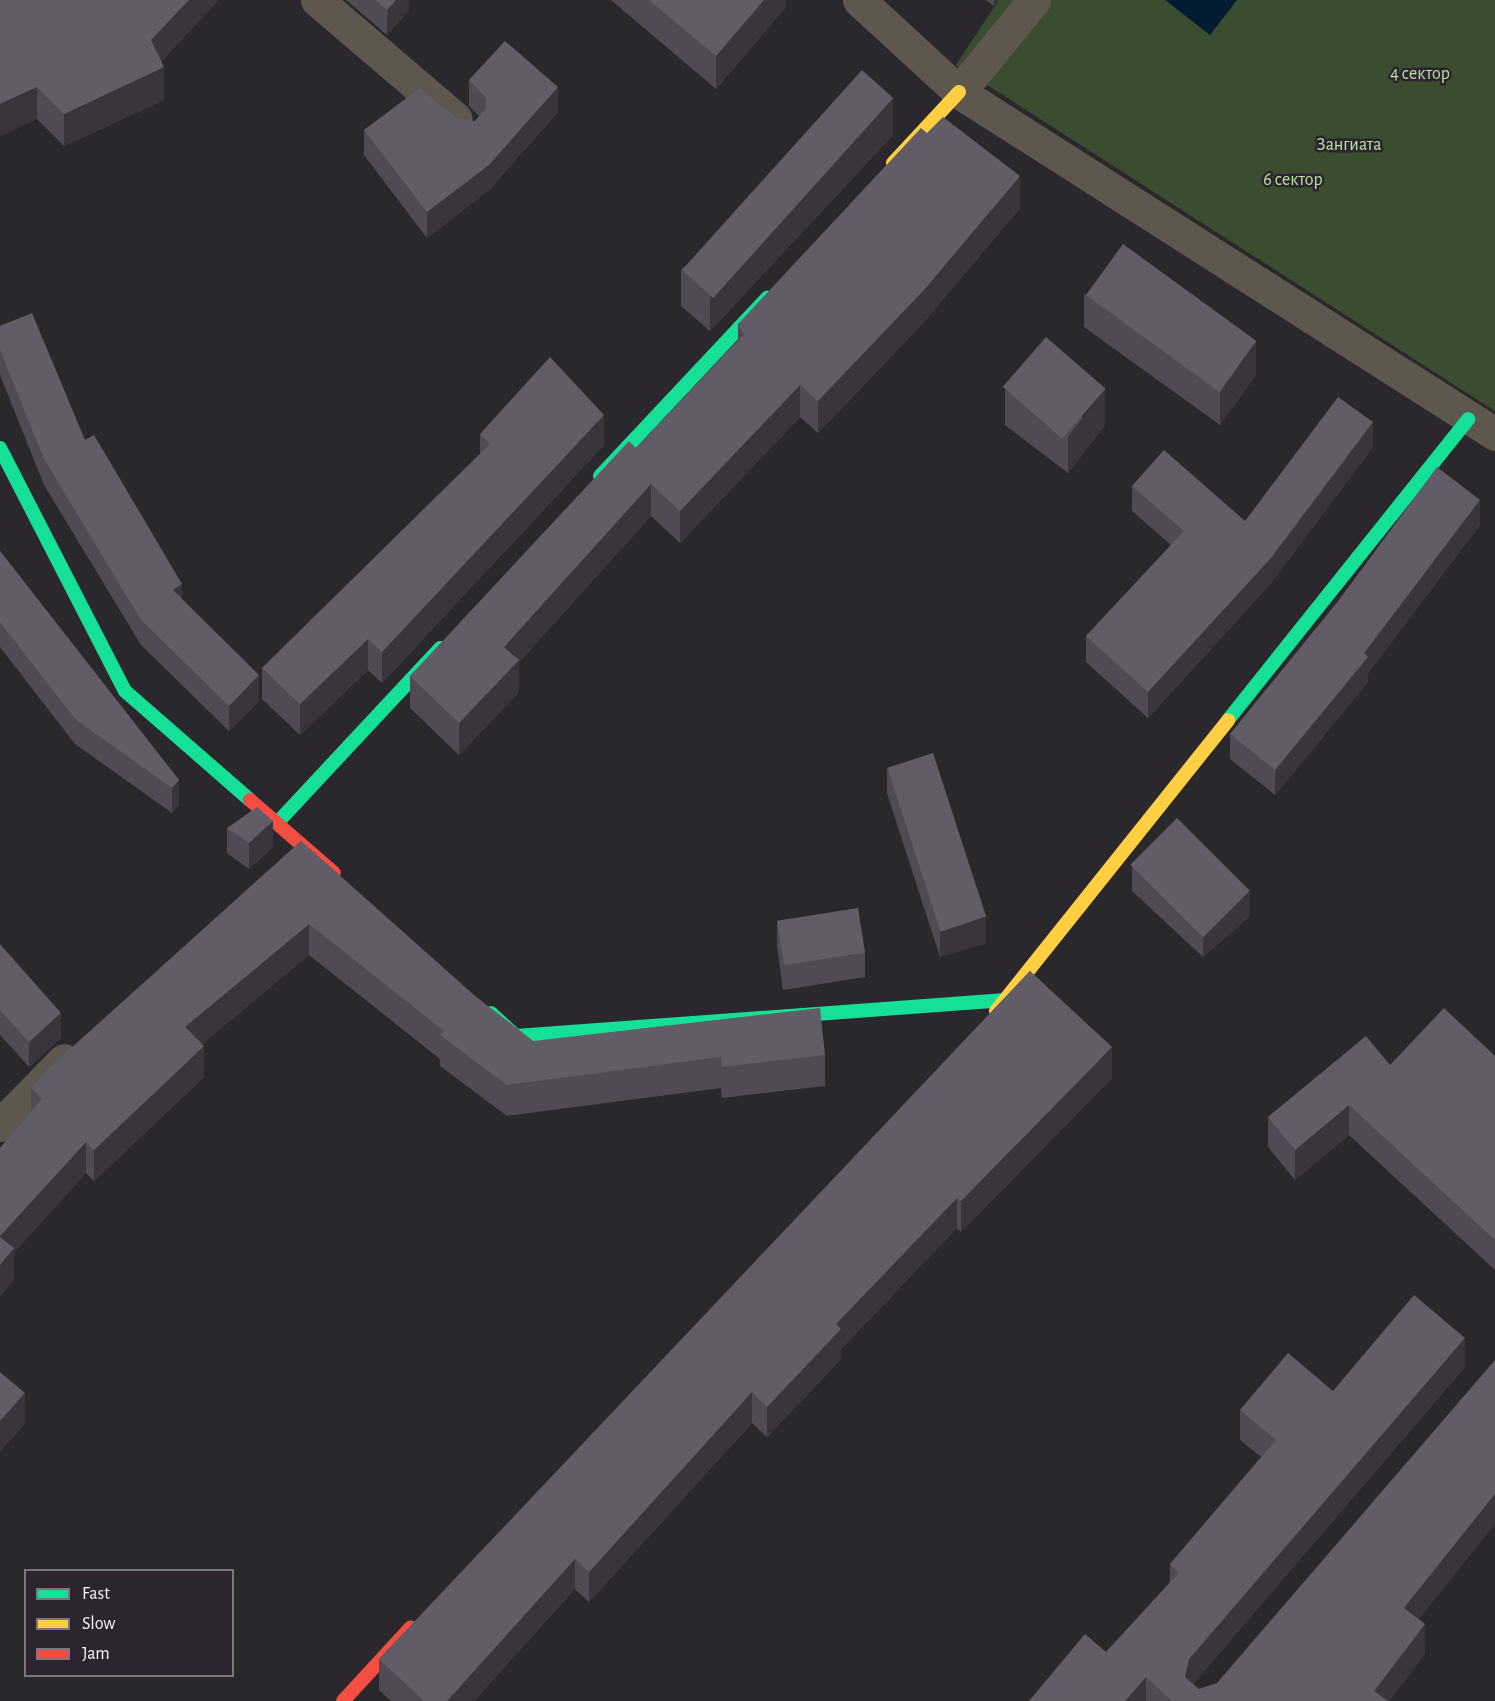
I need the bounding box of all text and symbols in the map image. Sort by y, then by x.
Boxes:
park label: 4 сектор [1390,63,1450,85]
park label: Зангиата [1316,134,1382,156]
park label: 6 сектор [1263,169,1323,191]
legend [24,1569,234,1677]
text: Fast [82,1585,110,1603]
text: Slow [82,1615,115,1633]
text: Jam [82,1645,110,1663]

